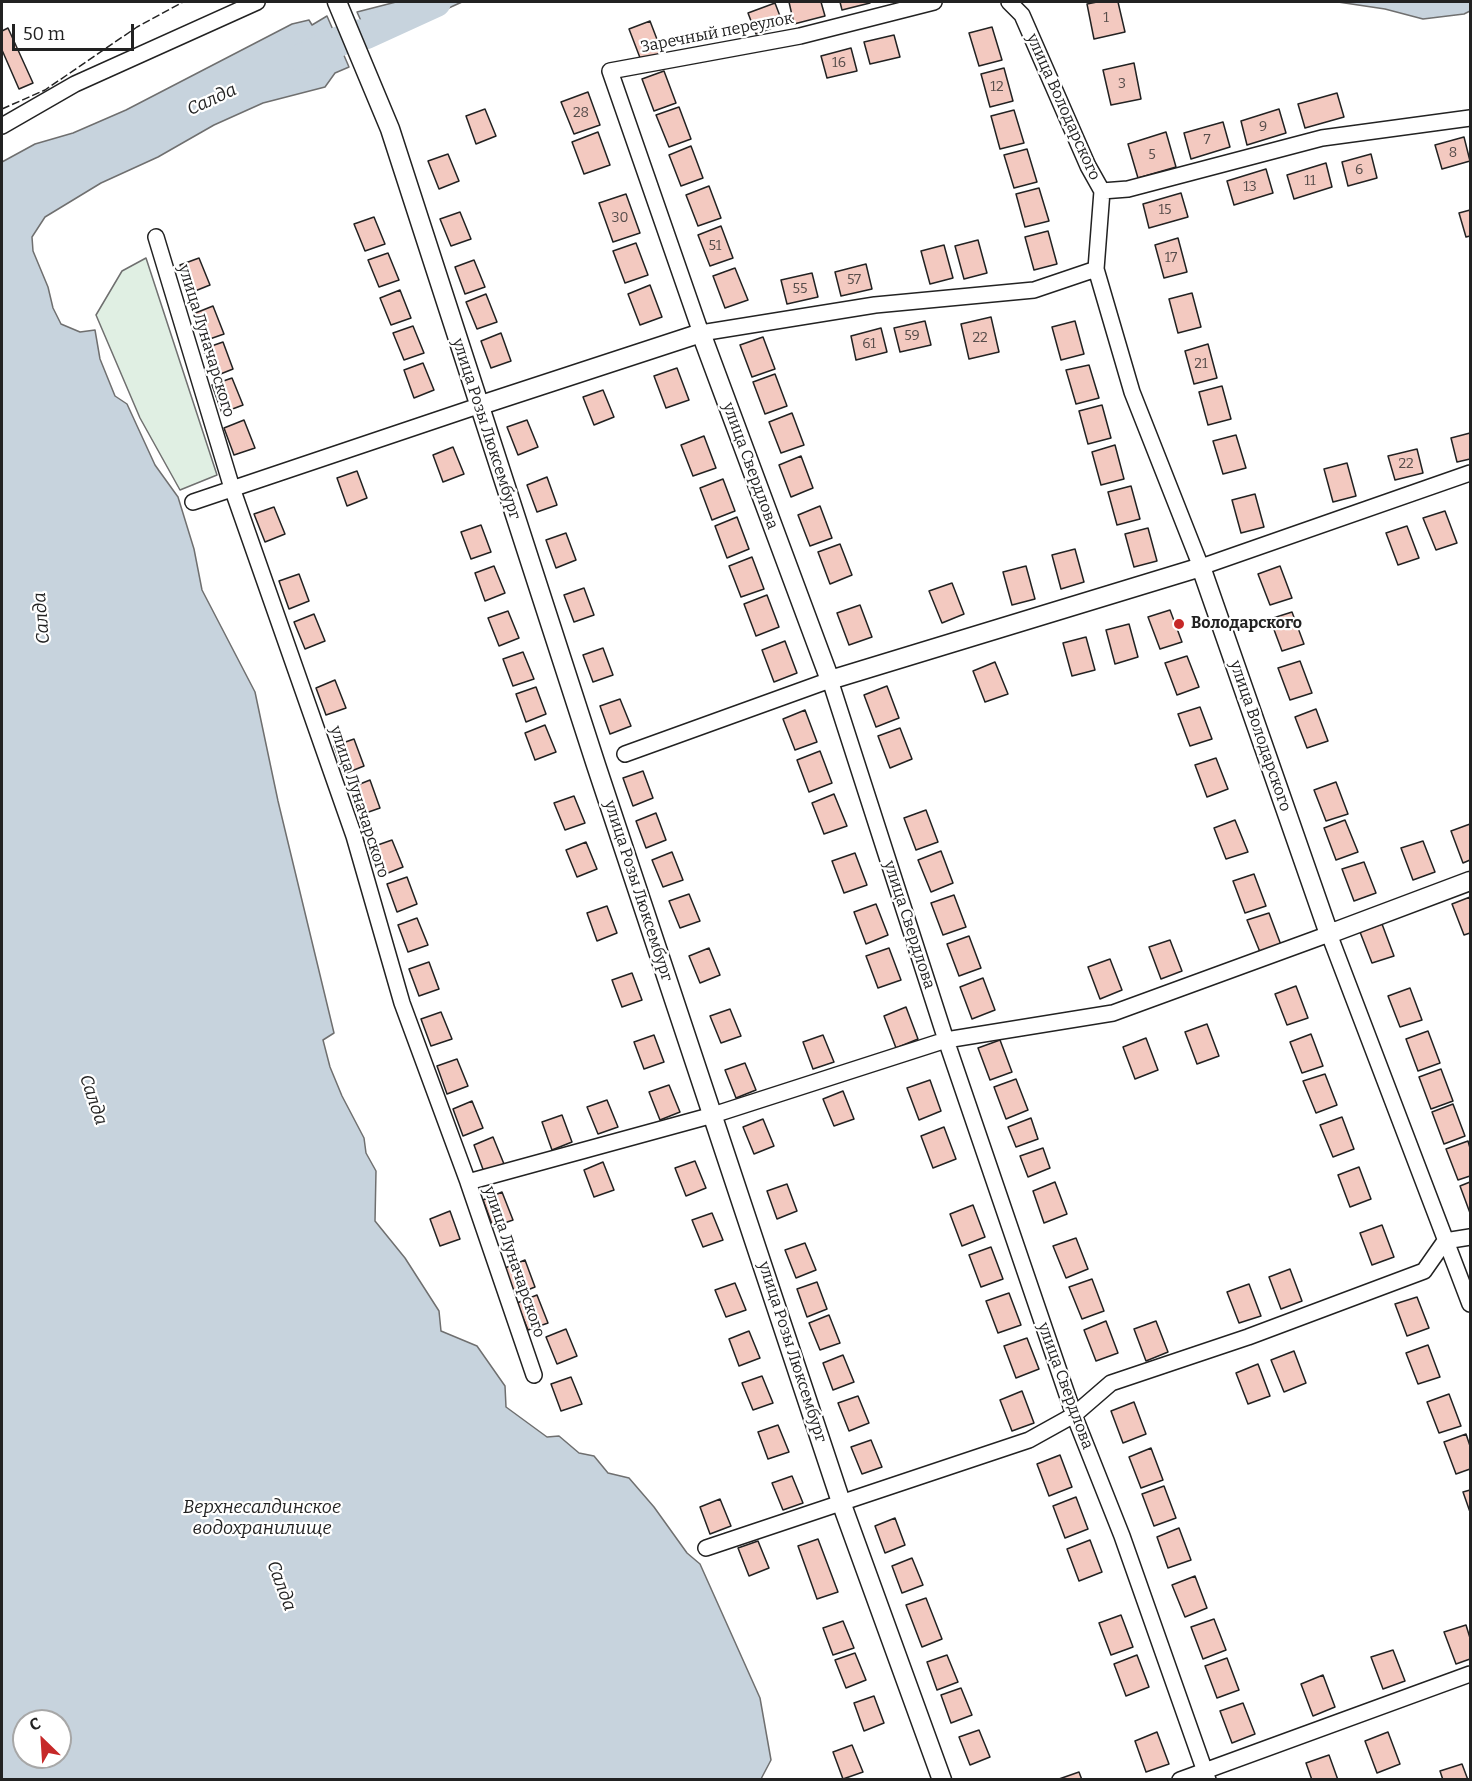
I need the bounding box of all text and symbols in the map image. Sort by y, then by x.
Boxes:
street label: Заречный переулок [639,9,795,57]
house number: 1 [1103,10,1109,26]
scale bar [15,12,136,50]
text: 50 m [23,23,65,45]
street label: улица Володарского [1022,31,1104,183]
house number: 16 [832,55,846,71]
house number: 3 [1118,76,1126,92]
water label: Салда [184,79,240,121]
house number: 12 [990,79,1004,95]
house number: 28 [573,105,589,121]
house number: 9 [1259,119,1267,135]
house number: 7 [1203,132,1211,148]
house number: 8 [1449,145,1457,161]
house number: 5 [1148,147,1156,163]
house number: 6 [1355,162,1363,178]
house number: 11 [1304,173,1316,189]
house number: 13 [1243,179,1257,195]
house number: 15 [1158,202,1172,218]
house number: 30 [612,210,628,226]
house number: 51 [709,238,721,254]
house number: 17 [1165,250,1177,266]
street label: улица Луначарского [174,262,238,420]
house number: 57 [847,272,861,288]
house number: 55 [793,281,807,297]
house number: 59 [904,328,920,344]
house number: 22 [972,330,988,346]
street label: улица Розы Люксембург [448,336,524,522]
house number: 61 [862,336,876,352]
house number: 21 [1194,356,1208,372]
street label: улица Свердлова [718,400,782,532]
house number: 22 [1398,456,1414,472]
water label: Салда [29,591,55,645]
place label: Володарского [1191,614,1302,634]
marker: Володарского [1172,617,1186,631]
street label: улица Володарского [1225,658,1295,814]
street label: улица Луначарского [325,724,393,880]
street label: улица Розы Люксембург [600,798,676,984]
street label: улица Свердлова [879,858,939,992]
water label: Салда [74,1072,112,1128]
street label: улица Луначарского [479,1184,549,1340]
street label: улица Розы Люксембург [754,1259,830,1445]
street label: улица Свердлова [1033,1320,1097,1452]
water label: Верхнесалдинское водохранилище [183,1497,341,1540]
water label: Салда [262,1558,300,1614]
north arrow [12,1709,72,1769]
text: С [26,1713,44,1735]

